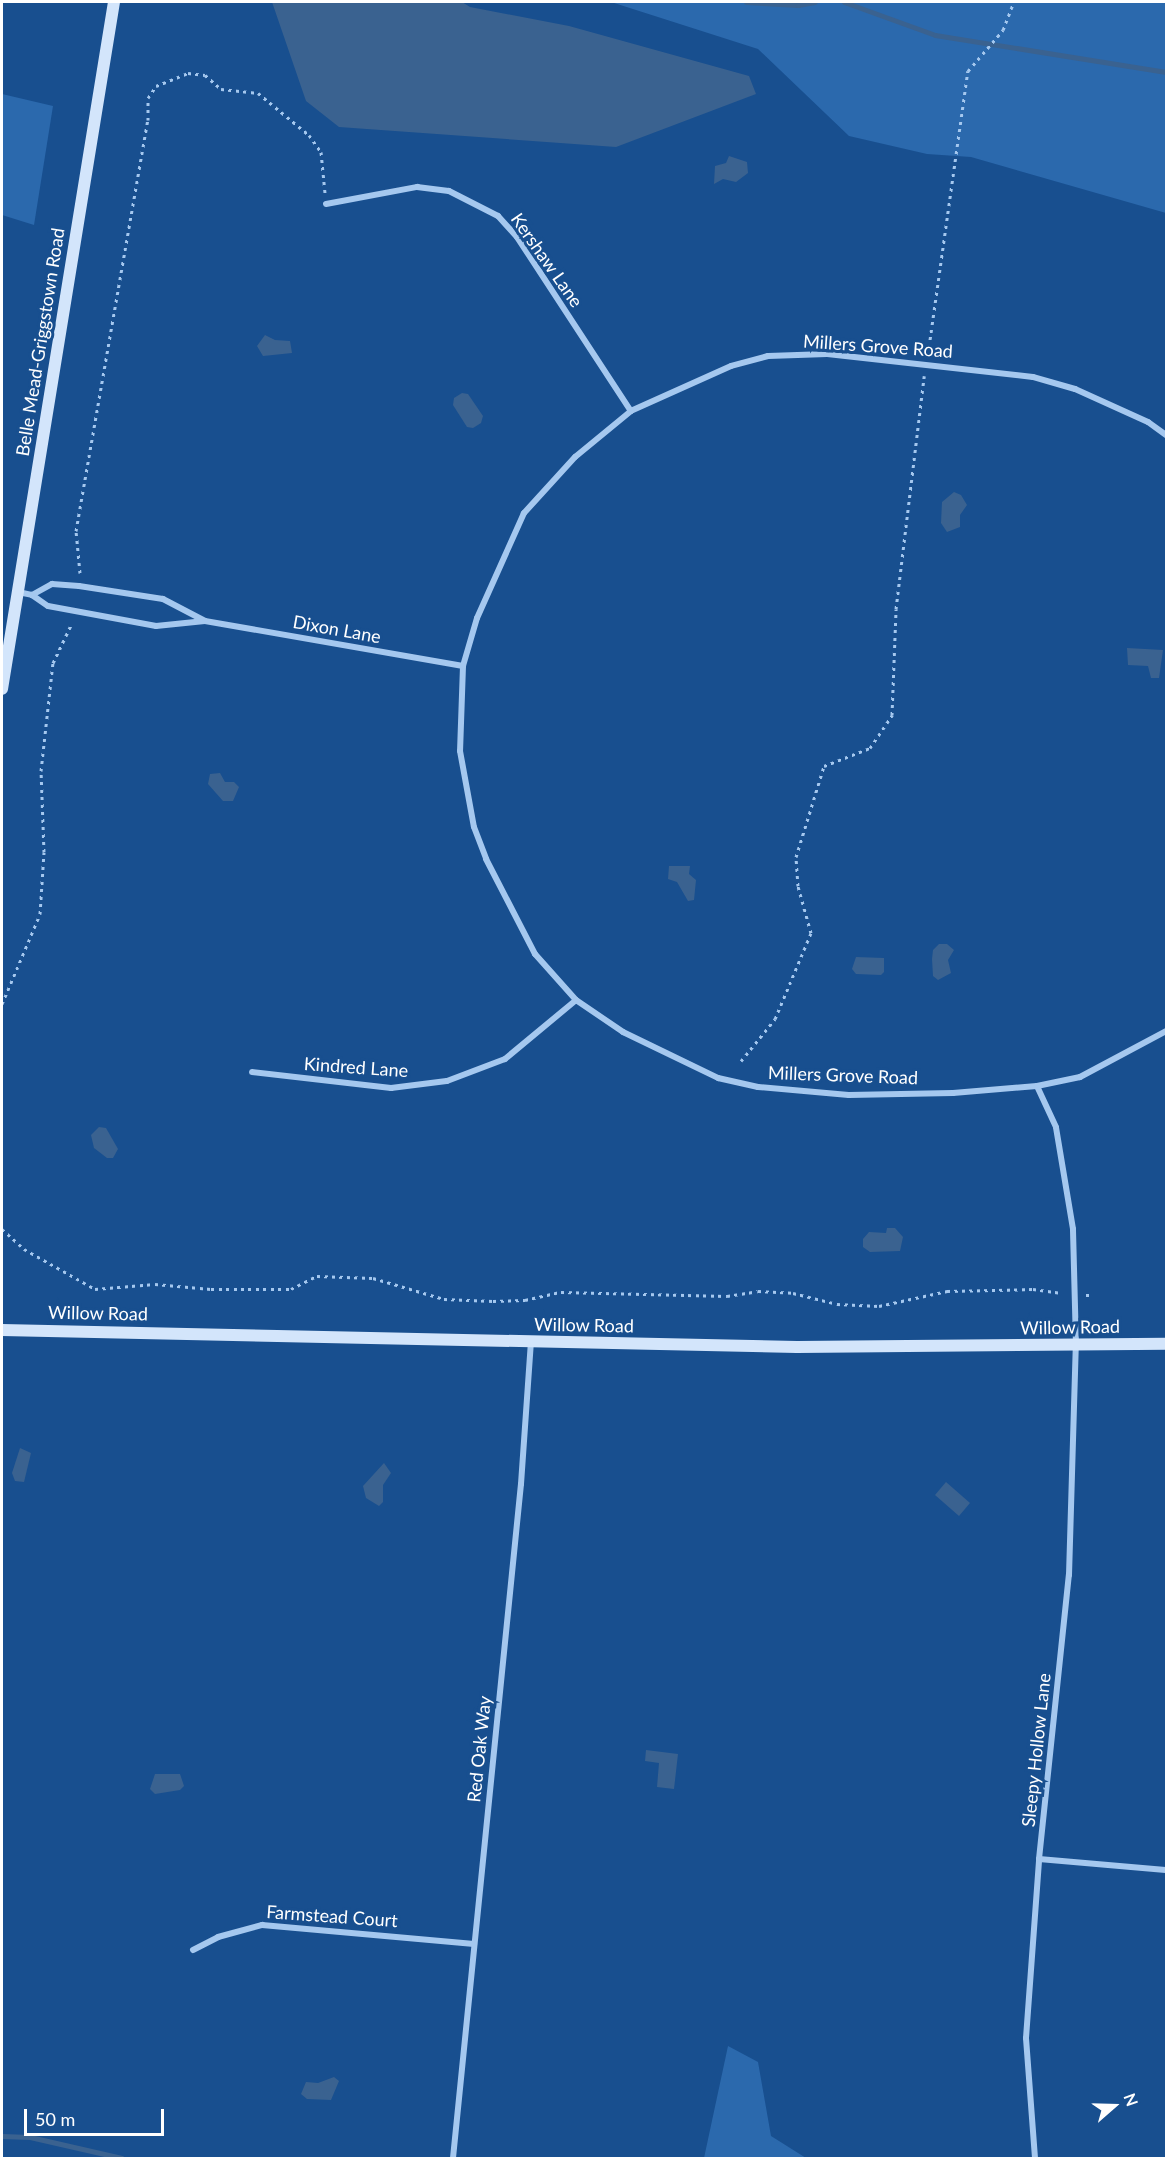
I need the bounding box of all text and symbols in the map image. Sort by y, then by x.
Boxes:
street label: Kershaw Lane [506,209,588,311]
street label: Belle Mead-Griggstown Road [11,226,69,458]
street label: Millers Grove Road [802,330,954,362]
street label: Dixon Lane [291,611,383,647]
street label: Kindred Lane [303,1053,409,1081]
street label: Millers Grove Road [768,1062,918,1088]
street label: Willow Road [48,1301,148,1325]
street label: Willow Road [534,1313,634,1337]
street label: Willow Road [1020,1315,1120,1339]
street label: Sleepy Hollow Lane [1017,1672,1055,1828]
street label: Red Oak Way [463,1694,495,1804]
street label: Farmstead Court [266,1901,398,1931]
north arrow [1084,2076,1144,2136]
text: N [1120,2091,1142,2109]
scale bar [27,2097,166,2135]
text: 50 m [35,2108,75,2130]

